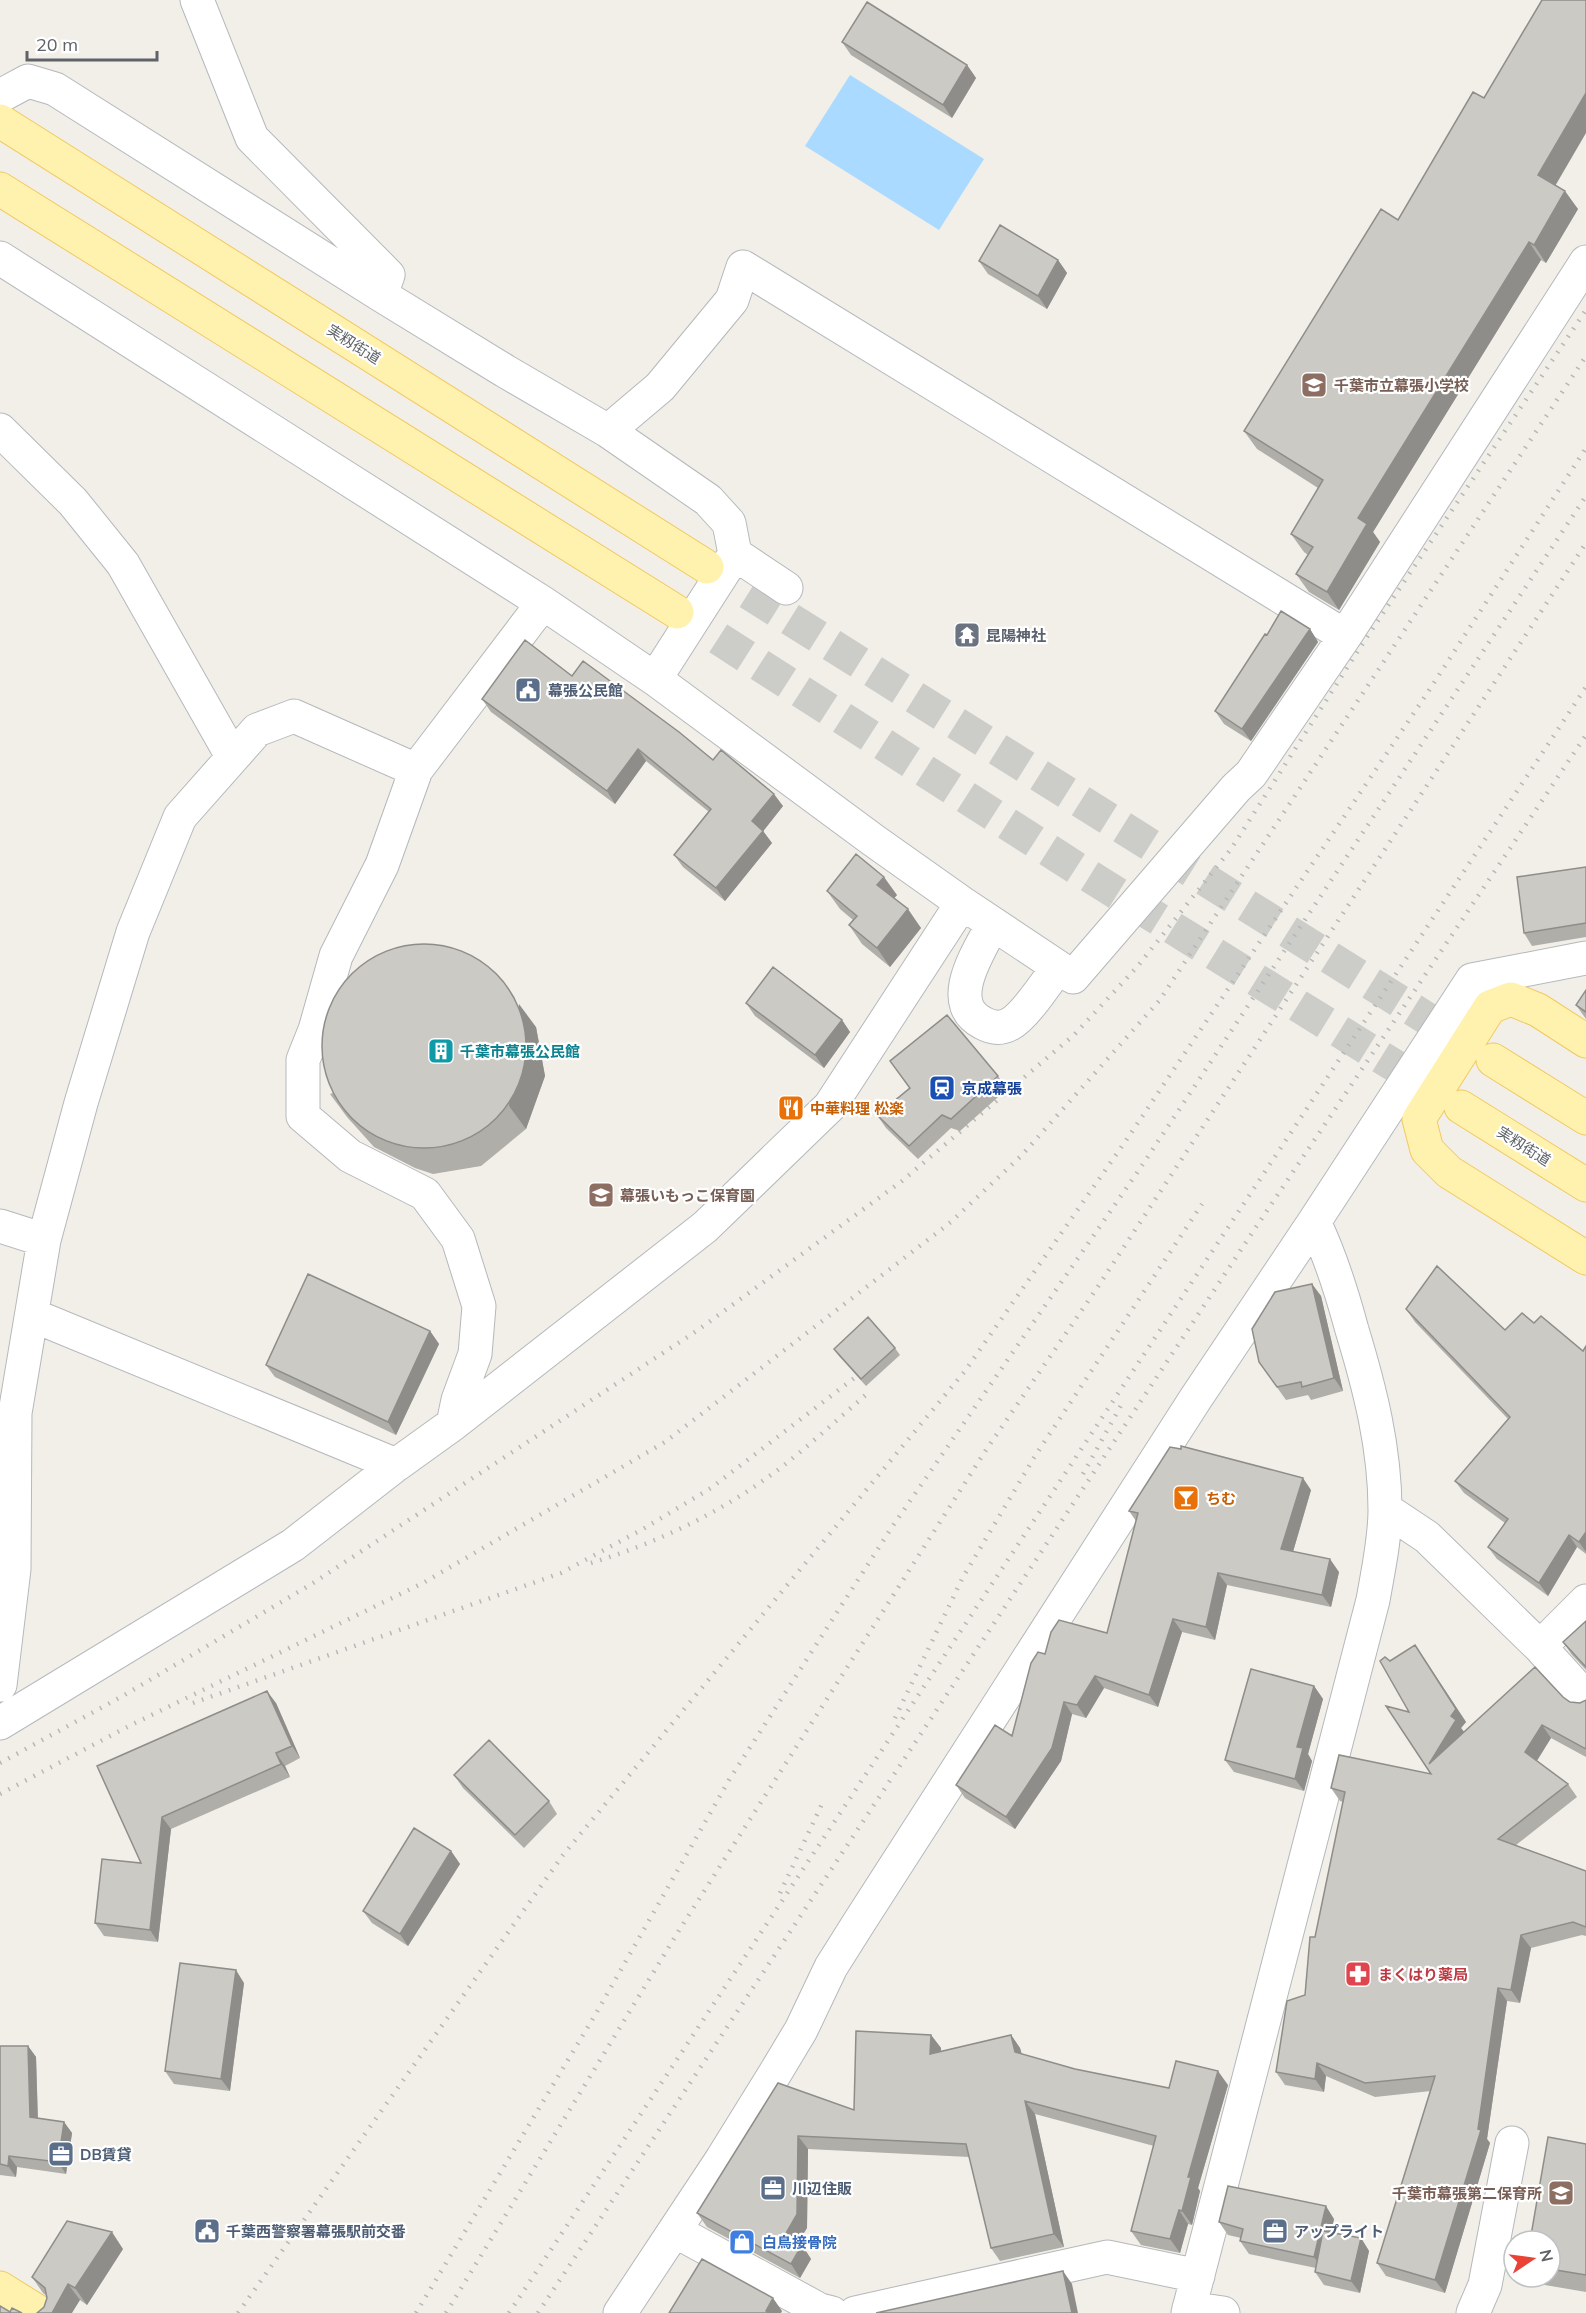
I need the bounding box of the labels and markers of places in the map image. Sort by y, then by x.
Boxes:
school or university icon: 千葉市立幕張小学校 [1299,370,1329,400]
place label: 千葉市立幕張小学校 [1334,376,1469,395]
temple icon: 昆陽神社 [952,620,982,650]
place label: 昆陽神社 [986,626,1046,645]
public building icon: 幕張公民館 [513,675,543,705]
place label: 幕張公民館 [548,681,623,700]
building icon: 千葉市幕張公民館 [426,1036,456,1066]
place label: 千葉市幕張公民館 [460,1042,580,1061]
station icon: 京成幕張 [927,1073,957,1103]
place label: 京成幕張 [962,1079,1022,1098]
restaurant icon: 中華料理 松楽 [776,1093,806,1123]
place label: 中華料理 松楽 [810,1099,904,1118]
school or university icon: 幕張いもっこ保育園 [586,1180,616,1210]
place label: 幕張いもっこ保育園 [620,1186,755,1205]
bar icon: ちむ [1171,1483,1201,1513]
place label: ちむ [1206,1489,1236,1508]
pharmacy icon: まくはり薬局 [1343,1959,1373,1989]
place label: まくはり薬局 [1378,1965,1468,1984]
office icon: DB賃貸 [46,2139,76,2169]
place label: DB賃貸 [80,2145,132,2164]
office icon: 川辺住販 [758,2173,788,2203]
school or university icon: 千葉市幕張第二保育所 [1546,2178,1576,2208]
place label: 川辺住販 [792,2179,852,2198]
place label: 千葉市幕張第二保育所 [1392,2184,1542,2203]
public building icon: 千葉西警察署幕張駅前交番 [192,2216,222,2246]
office icon: アップライト [1260,2216,1290,2246]
place label: 千葉西警察署幕張駅前交番 [226,2222,406,2241]
place label: アップライト [1294,2222,1384,2241]
shop icon: 白鳥接骨院 [727,2227,757,2257]
place label: 白鳥接骨院 [762,2233,837,2252]

